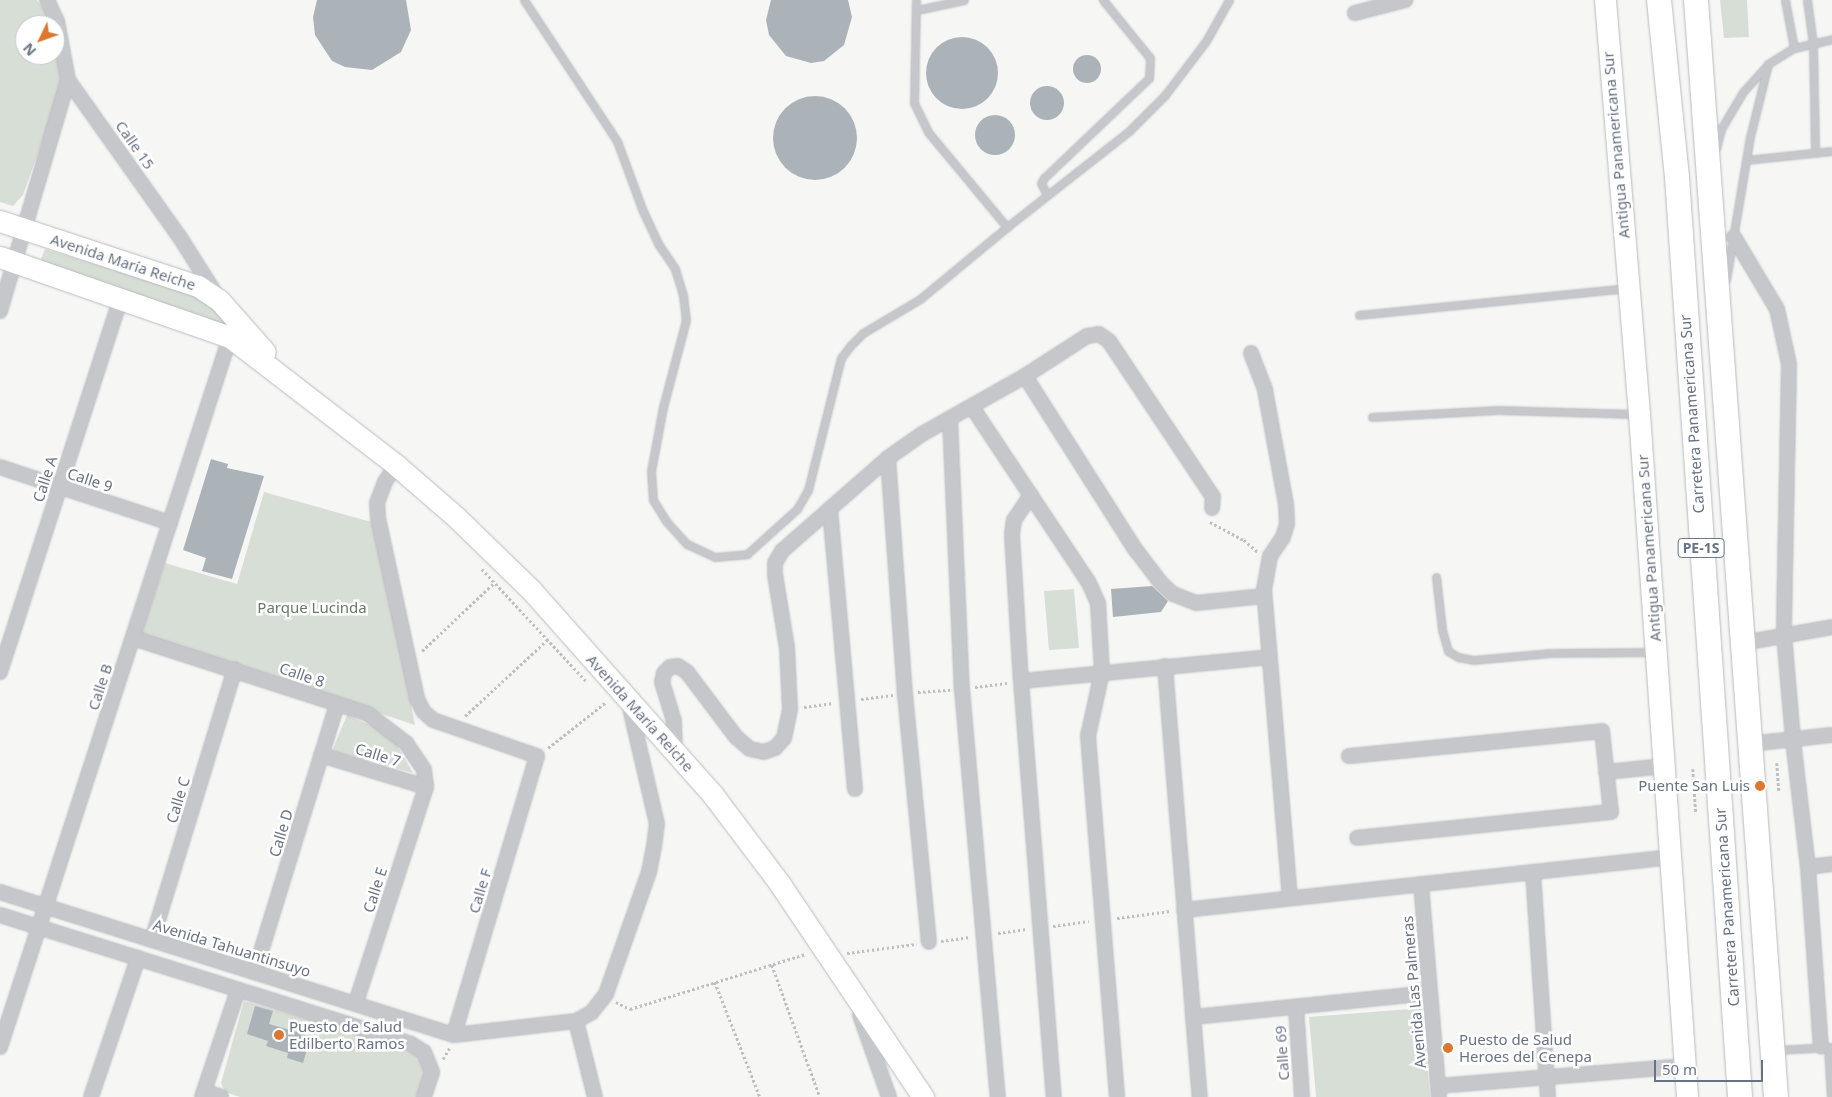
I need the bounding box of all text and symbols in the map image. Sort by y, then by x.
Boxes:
north arrow [15,15,65,65]
text: N [18,39,40,60]
street label: Antigua Panamericana Sur [1599,51,1633,239]
street label: Calle 15 [112,117,158,173]
street label: Avenida María Reiche [48,230,198,294]
street label: Carretera Panamericana Sur [1676,314,1708,514]
street label: Calle A [29,454,61,504]
street label: Antigua Panamericana Sur [1633,454,1665,642]
street label: Calle 9 [65,464,115,496]
road number: PE-1S [1677,536,1725,560]
park label: Parque Lucinda [257,599,367,617]
street label: Avenida María Reiche [583,651,697,775]
street label: Calle 8 [277,659,327,691]
street label: Calle B [84,662,116,712]
street label: Calle 7 [353,740,403,770]
street label: Calle C [162,775,194,825]
place label: Puente San Luis [1638,777,1750,795]
marker: Puente San Luis [1754,780,1766,792]
street label: Calle D [265,807,297,859]
street label: Carretera Panamericana Sur [1711,807,1743,1007]
street label: Calle E [359,865,391,915]
street label: Calle F [465,866,495,916]
street label: Avenida Tahuantinsuyo [151,915,313,981]
street label: Avenida Las Palmeras [1398,915,1430,1069]
place label: Puesto de Salud Edilberto Ramos [289,1017,405,1052]
street label: Calle 69 [1271,1025,1293,1081]
marker: Puesto de Salud Edilberto Ramos [273,1029,285,1041]
place label: Puesto de Salud Heroes del Cenepa [1459,1030,1592,1065]
marker: Puesto de Salud Heroes del Cenepa [1441,1041,1455,1055]
scale bar [1657,1050,1766,1082]
text: 50 m [1662,1059,1697,1079]

